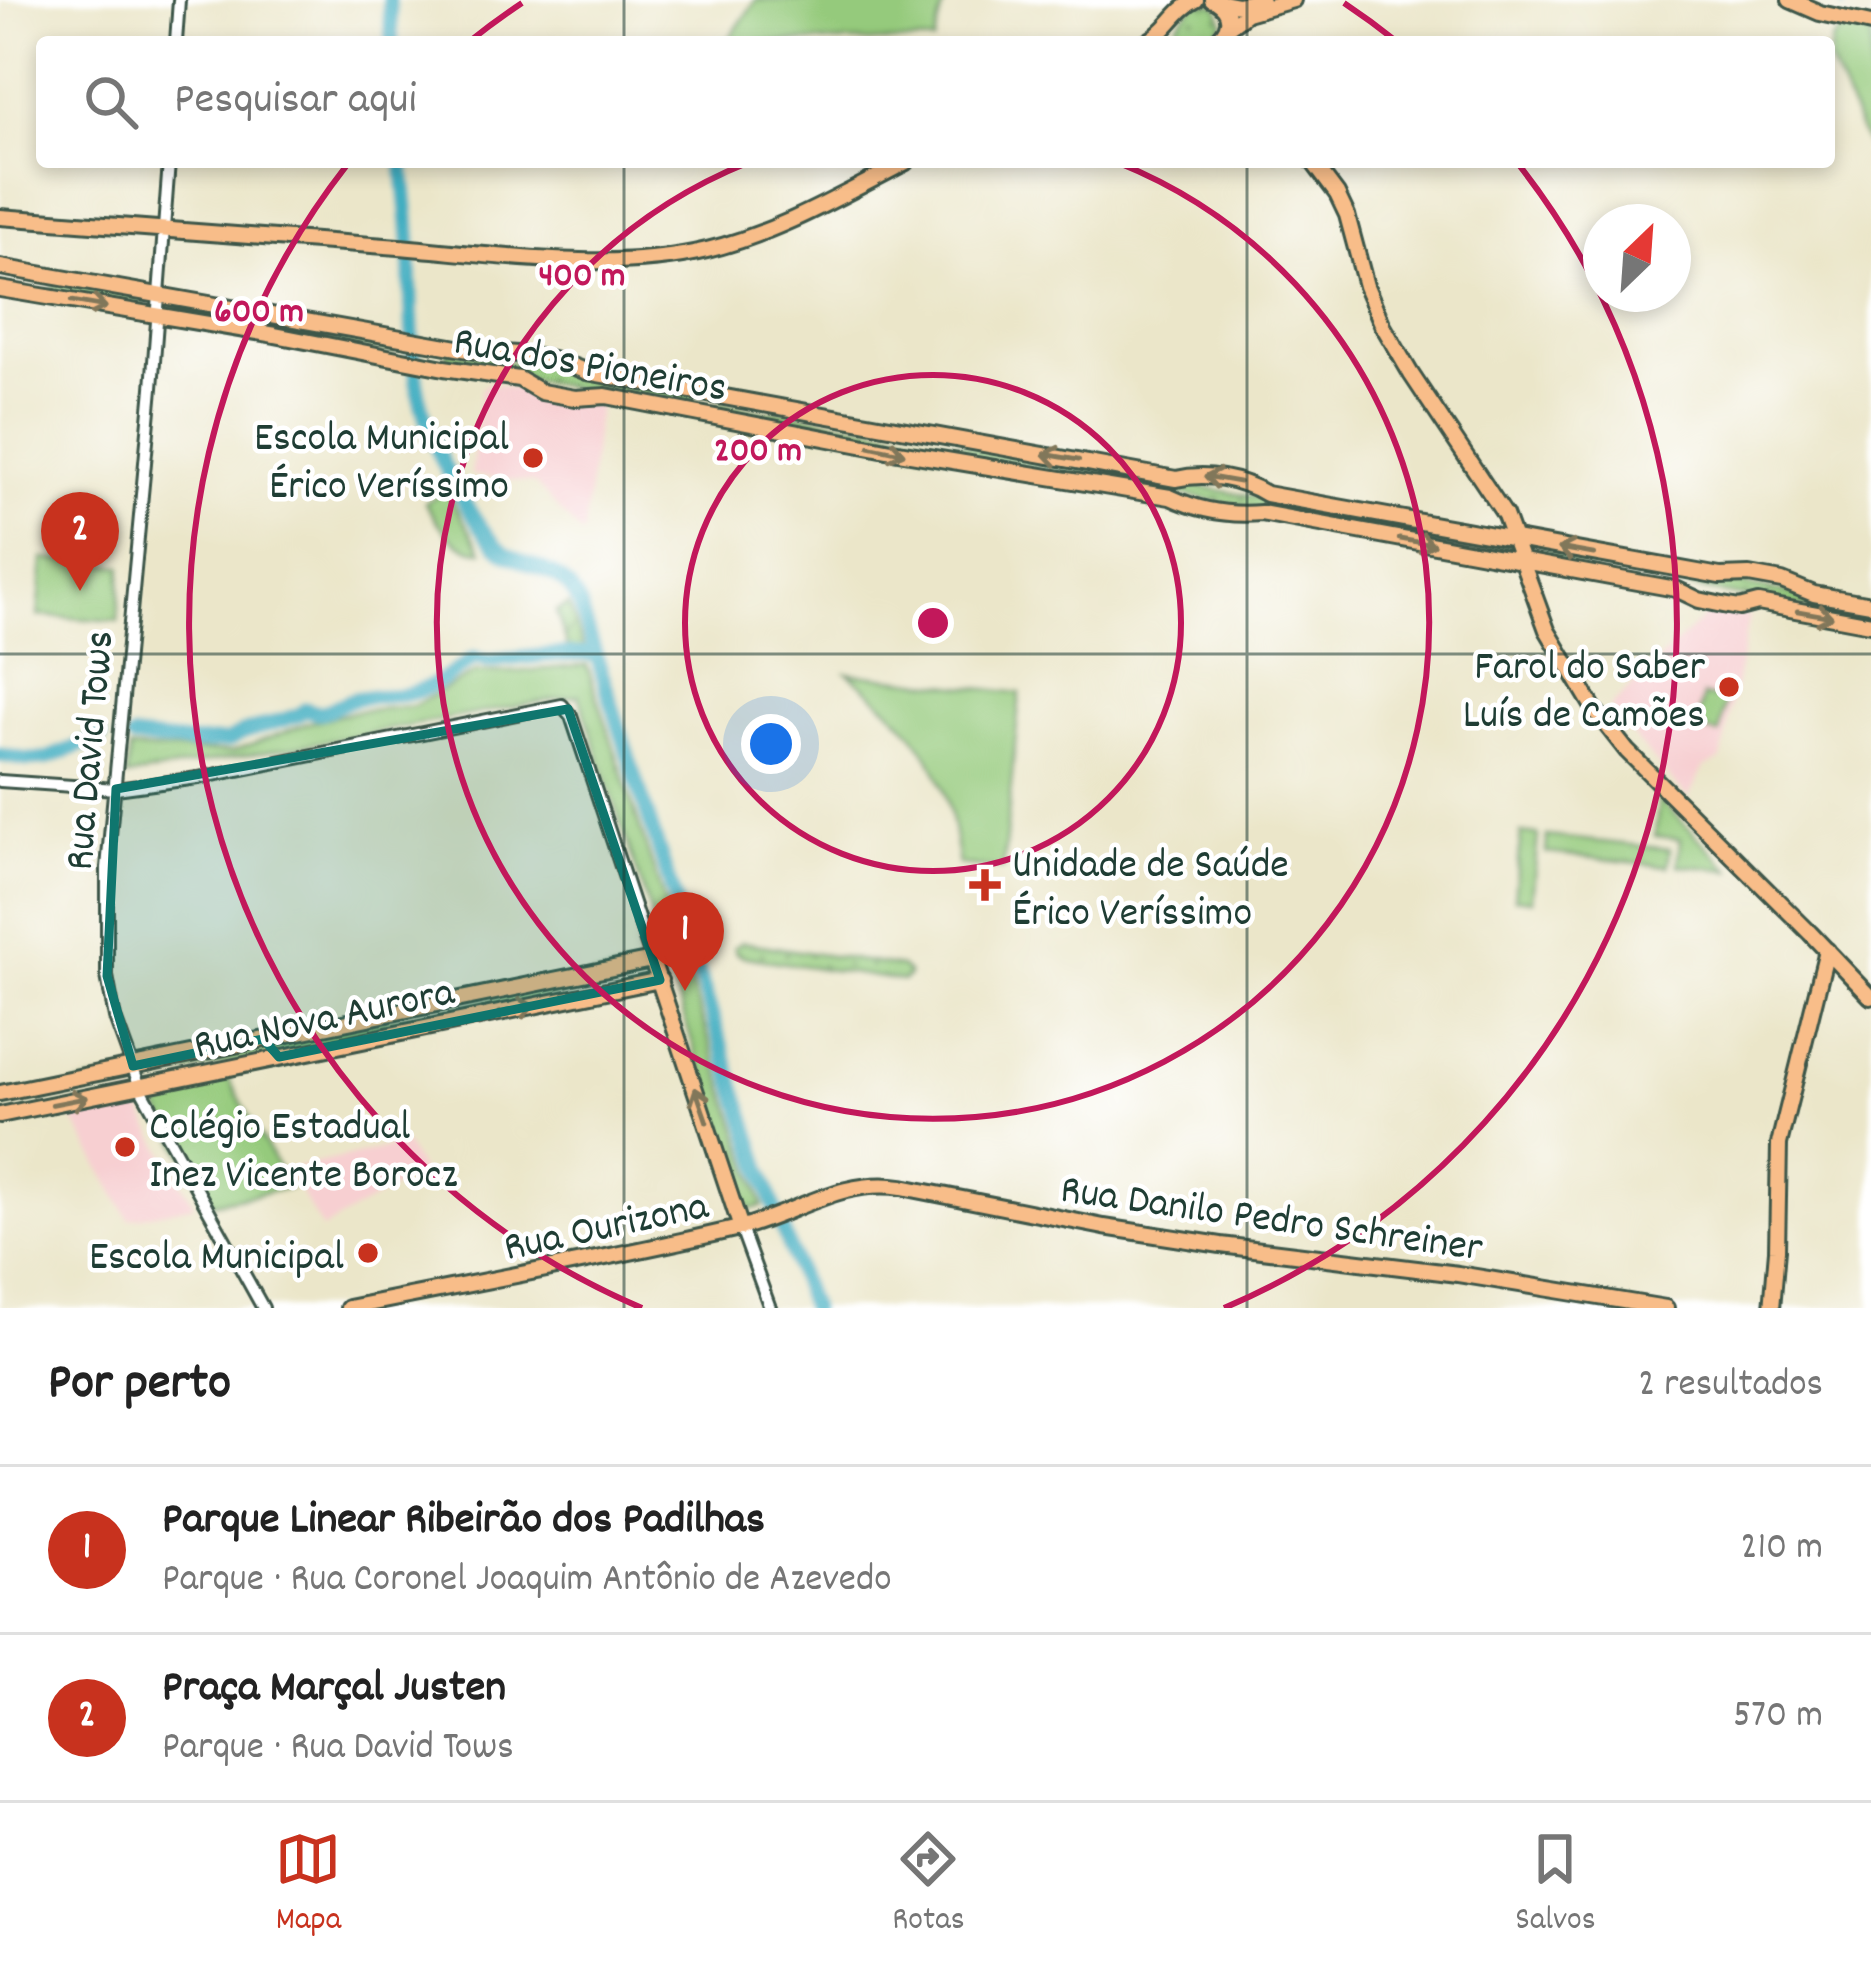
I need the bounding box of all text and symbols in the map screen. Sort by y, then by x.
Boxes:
search box [36,36,1835,168]
icon: search [78,69,144,135]
text: Pesquisar aqui [174,70,417,134]
north arrow [1583,204,1691,312]
text: 400 m [538,252,626,304]
text: 600 m [214,288,304,340]
one-way arrow [69,293,108,316]
street label: Rua dos Pioneiros [448,314,731,421]
place label: Escola Municipal Érico Veríssimo [254,411,509,519]
text: 200 m [714,427,802,479]
one-way arrow [868,439,906,462]
marker: Escola Municipal Érico Veríssimo [520,445,546,471]
one-way arrow [1042,445,1081,467]
one-way arrow [1204,466,1243,489]
pin: 2 [41,492,119,591]
one-way arrow [1397,531,1436,554]
one-way arrow [1558,538,1597,561]
centre of rings [912,602,954,644]
one-way arrow [1794,603,1833,626]
street label: Rua David Tows [53,628,133,873]
place label: Farol do Saber Luís de Camões [1463,640,1705,748]
marker: Farol do Saber Luís de Camões [1716,674,1742,700]
your location [741,714,801,774]
place label: Unidade de Saúde Érico Veríssimo [1012,838,1289,946]
marker: Unidade de Saúde Érico Veríssimo [969,869,1001,901]
pin: 1 [646,892,724,991]
street label: Rua Nova Aurora [189,965,461,1079]
one-way arrow [497,997,536,1019]
one-way arrow [689,1088,710,1125]
one-way arrow [50,1089,89,1111]
place label: Colégio Estadual Inez Vicente Borocz [149,1100,457,1208]
marker: Colégio Estadual Inez Vicente Borocz [112,1134,138,1160]
street label: Rua Danilo Pedro Schreiner [1056,1163,1486,1281]
street label: Rua Ourizona [499,1179,715,1281]
place label: Escola Municipal [89,1230,344,1290]
marker: Escola Municipal [355,1240,381,1266]
text: Por perto [48,1350,231,1422]
text: 2 resultados [1638,1359,1823,1414]
text: Parque Linear Ribeirão dos Padilhas [162,1490,765,1554]
text: 1 [83,1522,91,1577]
text: 210 m [1740,1522,1823,1577]
text: Parque · Rua Coronel Joaquim Antônio de Azevedo [162,1554,892,1609]
text: Praça Marçal Justen [162,1658,506,1722]
text: 2 [78,1690,96,1745]
text: 570 m [1733,1690,1823,1745]
text: Parque · Rua David Tows [162,1722,514,1777]
tab: Mapa [275,1826,341,1945]
tab: Rotas [892,1826,965,1945]
tab: Salvos [1515,1826,1596,1945]

